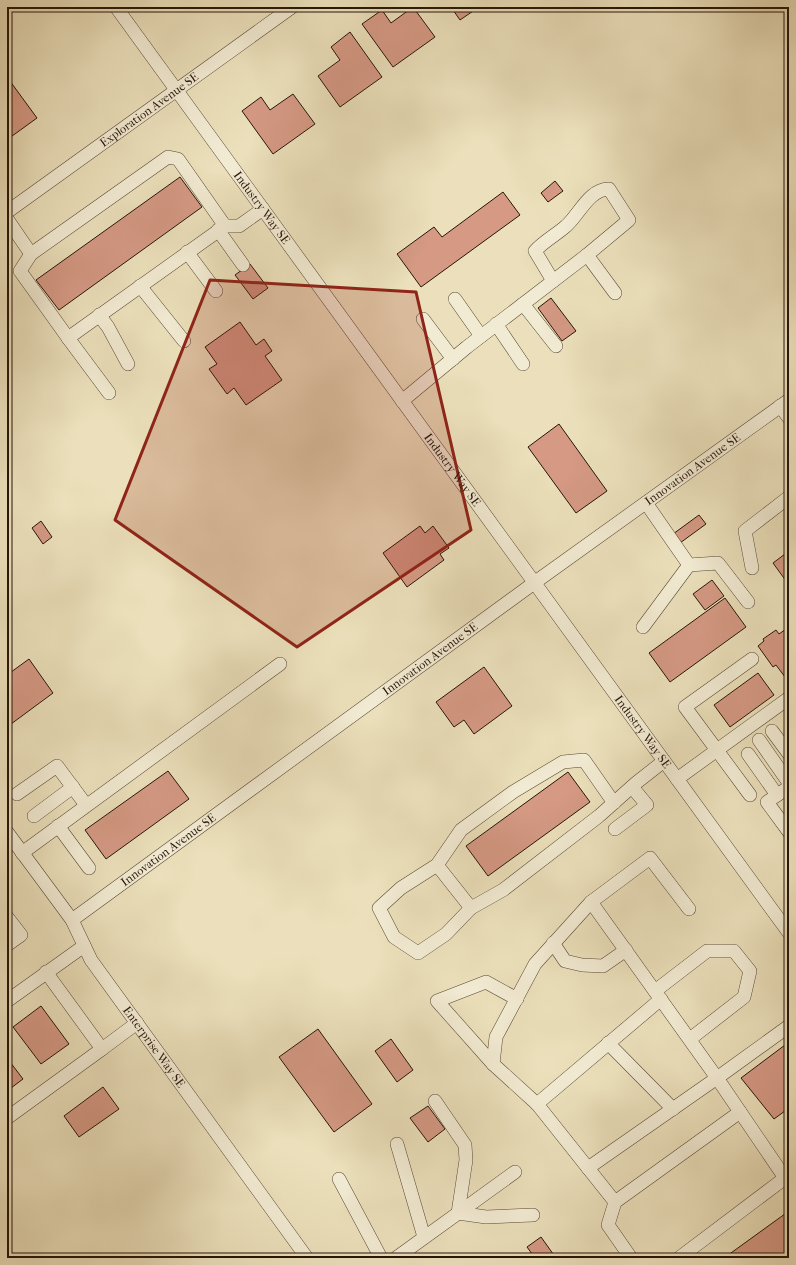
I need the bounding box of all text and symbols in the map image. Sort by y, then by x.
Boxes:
street label: Exploration Avenue SE [97,70,201,150]
street label: Industry Way SE [231,168,293,247]
street label: Innovation Avenue SE [642,430,743,508]
street label: Industry Way SE [421,431,483,509]
street label: Innovation Avenue SE [380,620,480,698]
street label: Industry Way SE [612,693,674,771]
street label: Innovation Avenue SE [118,811,218,889]
street label: Enterprise Way SE [120,1004,188,1090]

